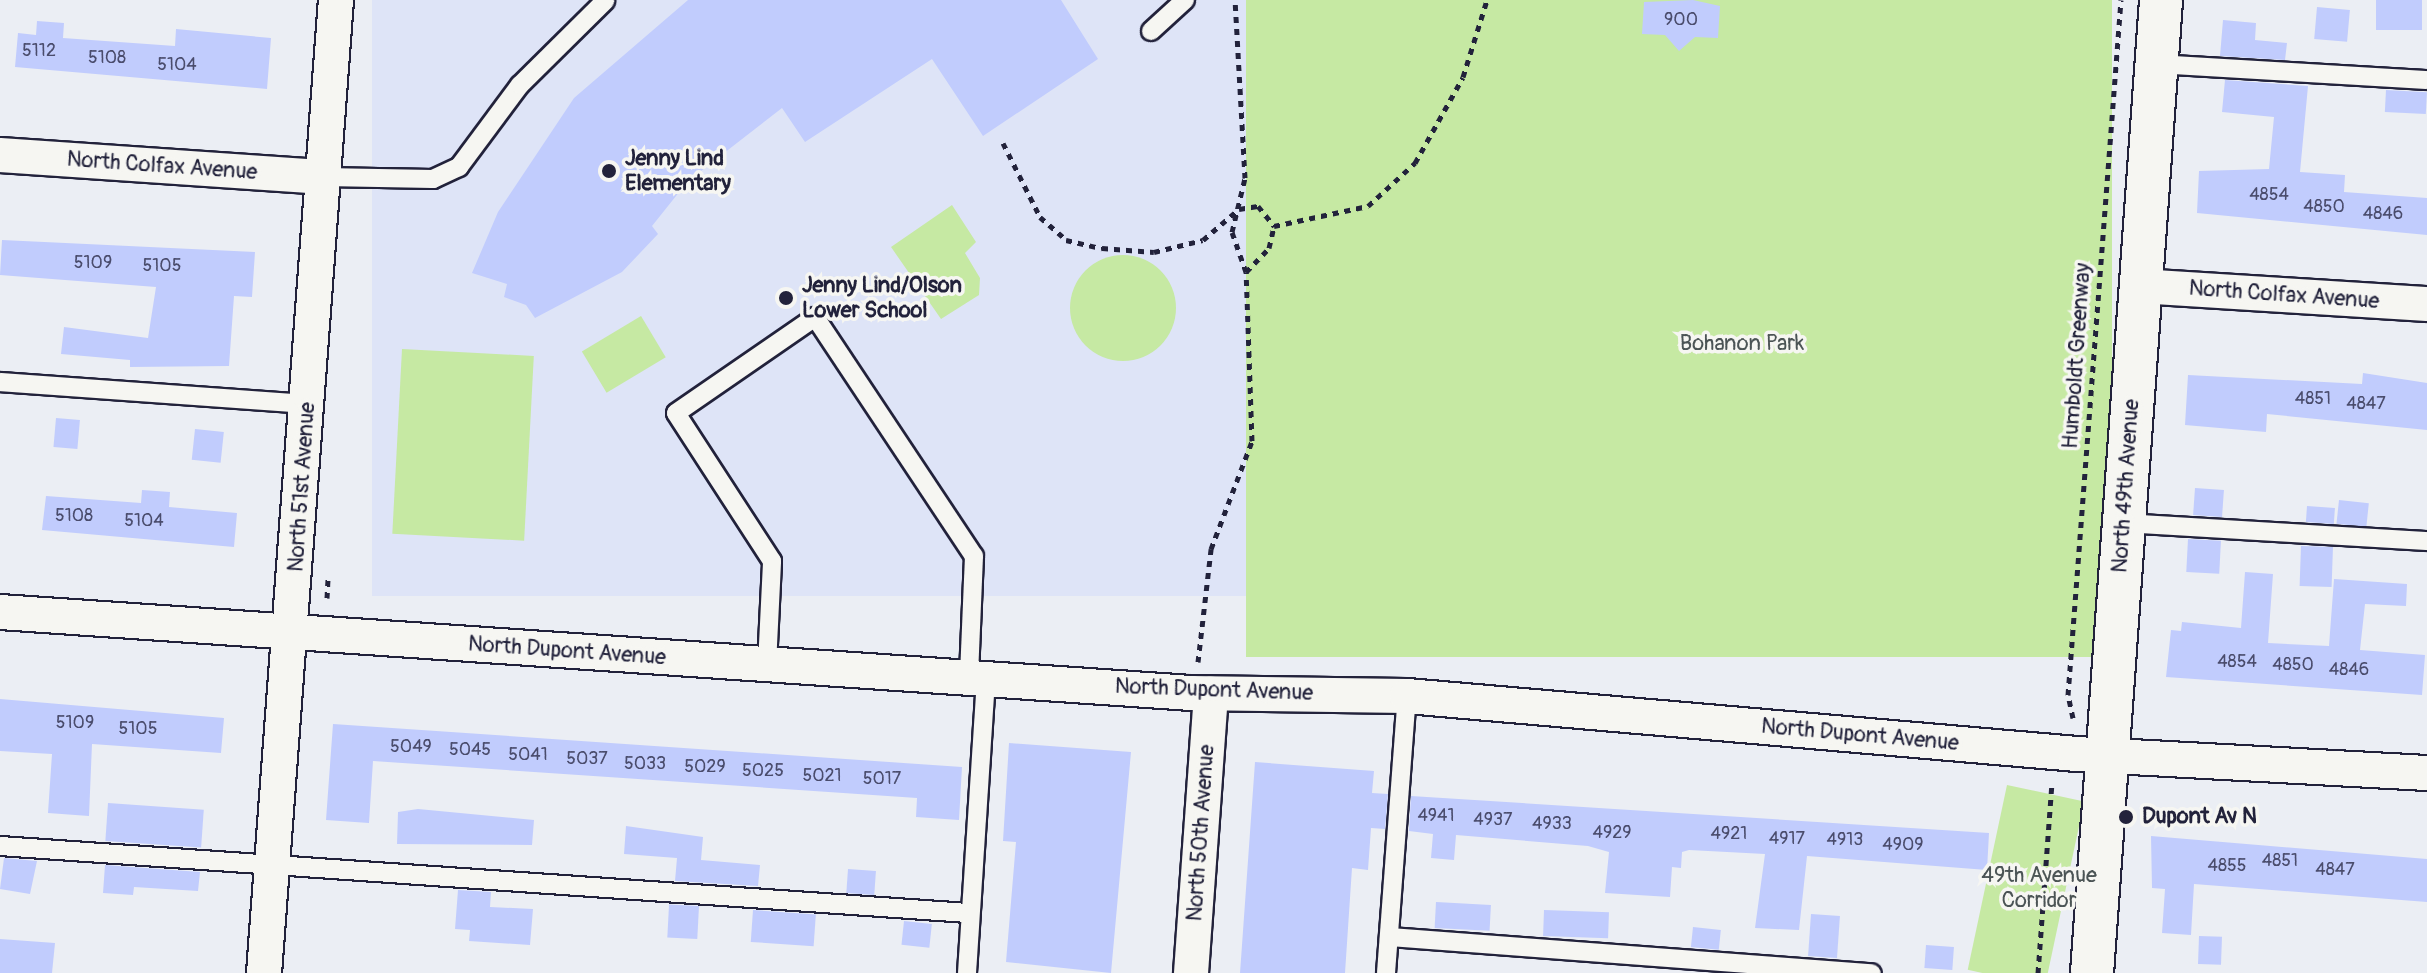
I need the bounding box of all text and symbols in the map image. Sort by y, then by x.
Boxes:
house number: 900 [1664,9,1698,31]
house number: 5112 [22,40,56,62]
house number: 5108 [88,47,126,69]
house number: 5104 [157,54,197,76]
place label: Jenny Lind Elementary [625,145,731,196]
street label: North Colfax Avenue [66,146,258,186]
marker: Jenny Lind Elementary [600,162,618,180]
house number: 4854 [2249,184,2289,206]
house number: 4850 [2303,196,2345,218]
house number: 4846 [2363,203,2403,225]
house number: 5109 [74,252,112,274]
house number: 5105 [143,255,181,277]
street label: Humboldt Greenway [2057,262,2097,450]
place label: Jenny Lind/Olson Lower School [802,272,962,324]
street label: North Colfax Avenue [2188,275,2380,315]
marker: Jenny Lind/Olson Lower School [777,289,795,307]
park label: Bohanon Park [1680,331,1804,357]
house number: 4851 [2295,388,2331,410]
house number: 4847 [2346,393,2386,415]
street label: North 49th Avenue [2107,398,2145,574]
street label: North 51st Avenue [283,401,321,573]
house number: 5108 [55,505,93,527]
house number: 5104 [124,510,164,532]
street label: North Dupont Avenue [467,631,667,671]
house number: 4854 [2217,651,2257,673]
house number: 4850 [2272,654,2314,676]
house number: 4846 [2329,659,2369,681]
street label: North Dupont Avenue [1114,673,1314,707]
house number: 5109 [56,712,94,734]
street label: North Dupont Avenue [1760,713,1960,757]
house number: 5105 [119,718,157,740]
house number: 5049 [390,736,432,758]
house number: 5045 [449,739,491,761]
house number: 5041 [508,744,548,766]
street label: North 50th Avenue [1182,744,1220,922]
house number: 5037 [566,748,608,770]
house number: 5033 [624,753,666,775]
house number: 5029 [684,756,726,778]
house number: 5025 [742,760,784,782]
house number: 5021 [802,765,842,787]
house number: 5017 [863,768,901,790]
place label: Dupont Av N [2142,804,2257,830]
house number: 4941 [1417,805,1455,827]
marker: Dupont Av N [2117,808,2135,826]
house number: 4937 [1473,809,1513,831]
house number: 4933 [1532,813,1572,835]
house number: 4929 [1592,822,1632,844]
house number: 4921 [1711,823,1747,845]
house number: 4917 [1769,828,1805,850]
house number: 4913 [1827,829,1863,851]
house number: 4909 [1882,834,1924,856]
house number: 4851 [2262,850,2298,872]
house number: 4855 [2207,855,2247,877]
house number: 4847 [2315,859,2355,881]
park label: 49th Avenue Corridor [1981,862,2097,914]

